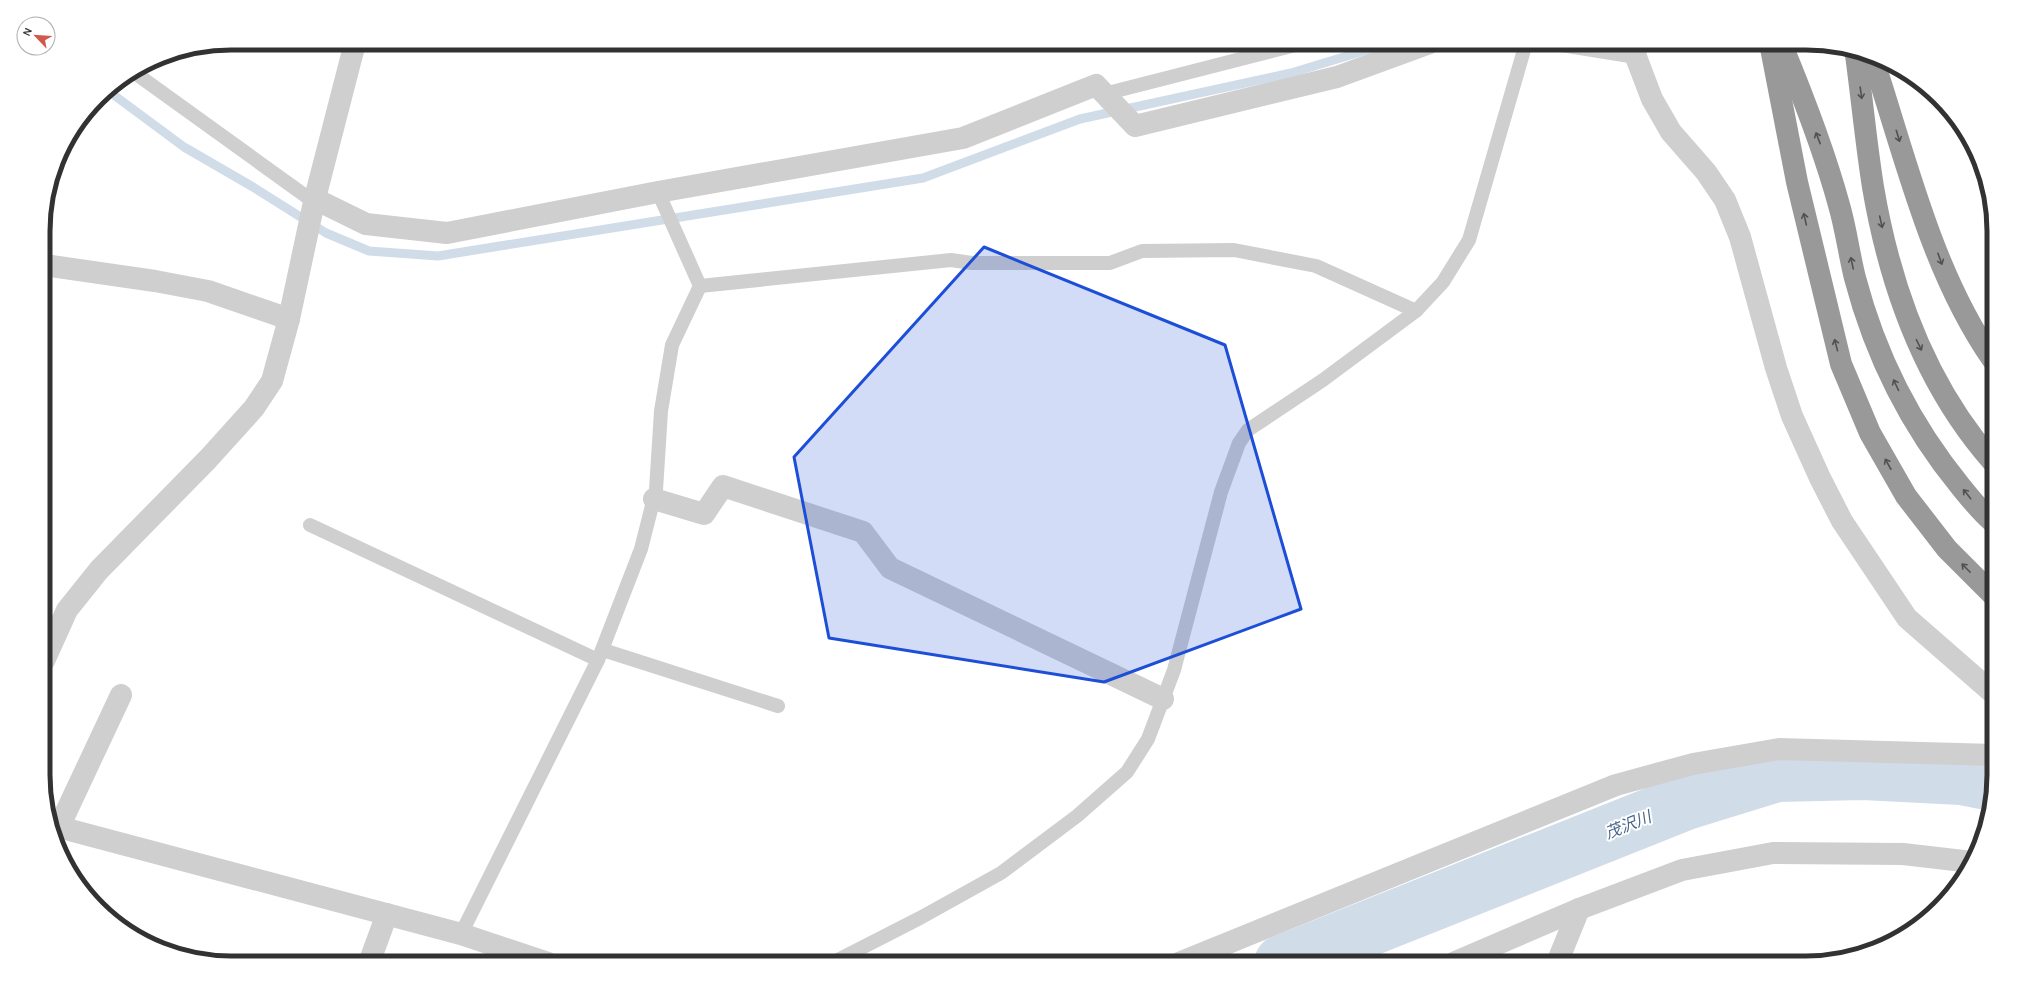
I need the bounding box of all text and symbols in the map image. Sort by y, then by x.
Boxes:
north arrow [16,16,56,56]
text: N [20,26,35,38]
one-way arrow [1857,86,1865,99]
one-way arrow [1895,129,1903,141]
one-way arrow [1814,133,1822,145]
one-way arrow [1801,213,1809,226]
one-way arrow [1878,215,1886,228]
one-way arrow [1937,252,1945,264]
one-way arrow [1848,257,1856,270]
one-way arrow [1832,339,1839,352]
one-way arrow [1916,339,1923,351]
one-way arrow [1892,380,1899,392]
one-way arrow [1884,458,1891,470]
one-way arrow [1962,488,1971,499]
one-way arrow [1961,563,1971,573]
water label: 茂沢川 [1602,806,1656,843]

